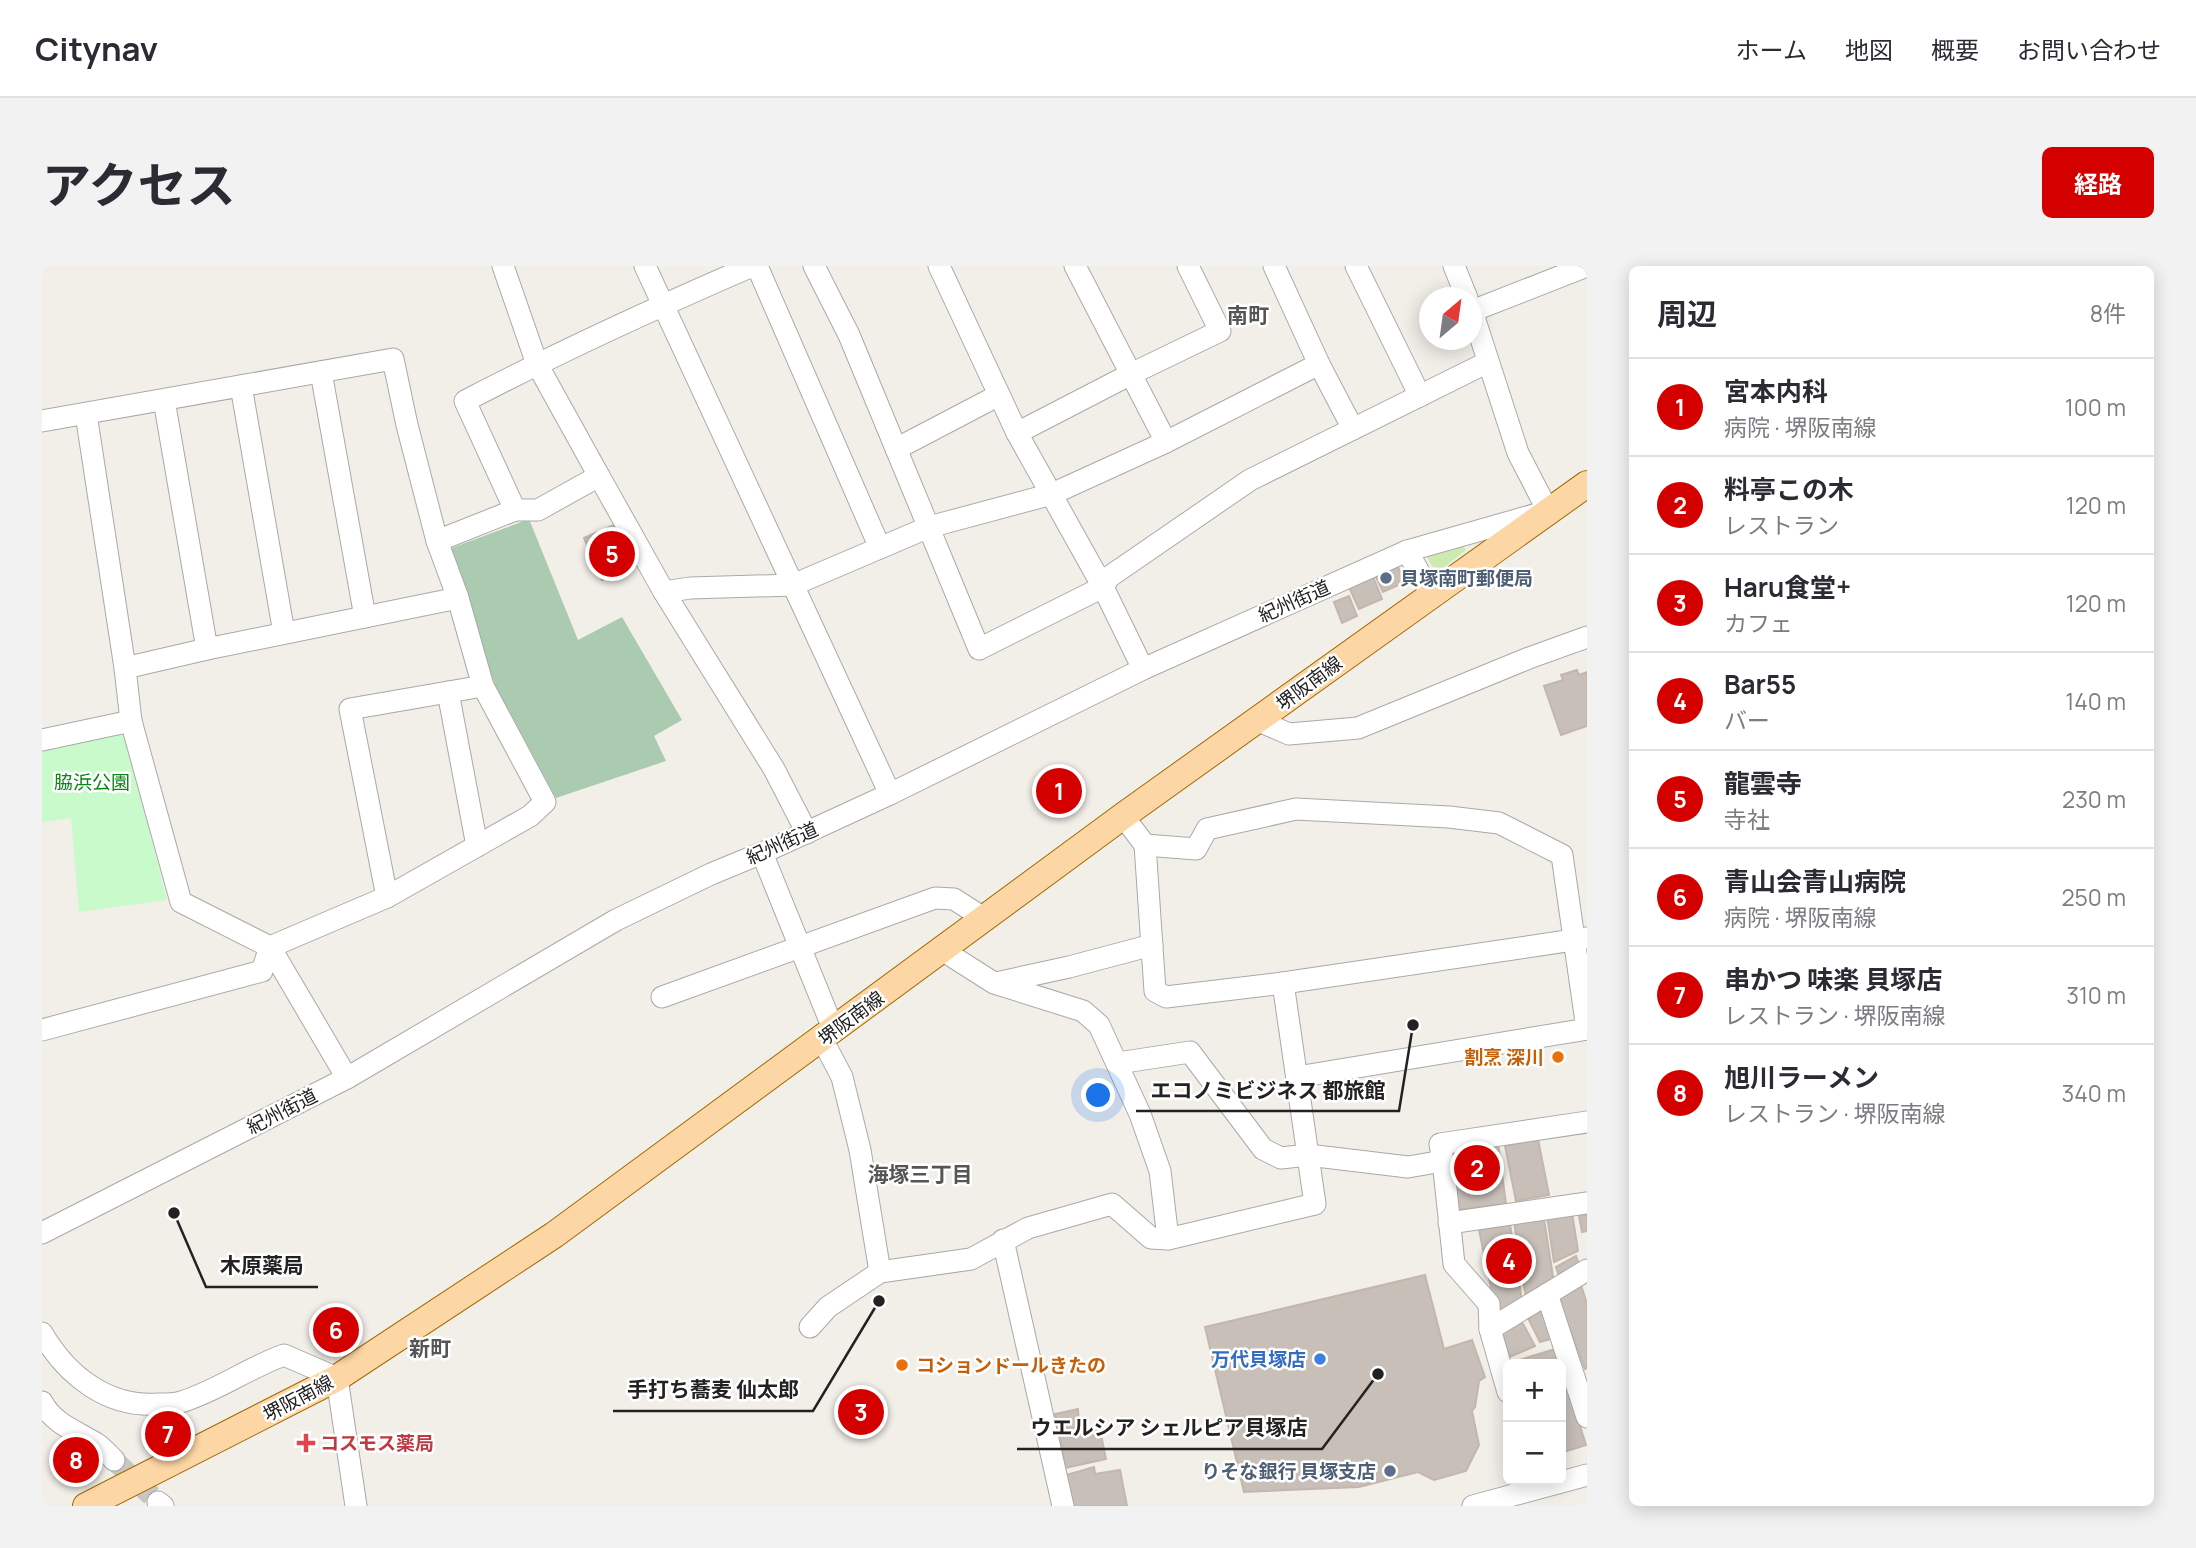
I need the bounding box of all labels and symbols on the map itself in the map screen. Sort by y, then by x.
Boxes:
north arrow [1419,287,1482,350]
district label: 南町 [1227,301,1269,329]
pin: 5 [589,528,635,580]
place label: 貝塚南町郵便局 [1400,565,1533,591]
marker: 貝塚南町郵便局 [1378,570,1394,586]
street label: 紀州街道 [1254,574,1334,628]
street label: 堺阪南線 [1271,650,1347,716]
pin: 1 [1036,765,1082,817]
park label: 脇浜公園 [54,769,130,795]
street label: 紀州街道 [742,816,822,870]
street label: 堺阪南線 [813,985,889,1051]
place label: 割烹 深川 [1464,1044,1544,1070]
marker: 割烹 深川 [1550,1049,1566,1065]
callout: エコノミビジネス 都旅館 [1136,1069,1399,1111]
text: エコノミビジネス 都旅館 [1150,1076,1386,1104]
your location [1081,1078,1115,1112]
street label: 紀州街道 [242,1082,322,1140]
pin: 2 [1454,1142,1500,1194]
district label: 海塚三丁目 [868,1160,973,1188]
pin: 4 [1486,1235,1532,1287]
callout: 木原薬局 [206,1245,318,1287]
text: 木原薬局 [220,1251,304,1279]
pin: 6 [313,1304,359,1356]
district label: 新町 [409,1334,451,1362]
place label: 万代貝塚店 [1211,1346,1306,1372]
marker: 万代貝塚店 [1312,1351,1328,1367]
place label: コションドールきたの [916,1352,1106,1378]
marker: コションドールきたの [894,1357,910,1373]
street label: 堺阪南線 [258,1369,338,1427]
callout: 手打ち蕎麦 仙太郎 [613,1369,813,1411]
text: 手打ち蕎麦 仙太郎 [627,1375,799,1403]
pin: 3 [838,1386,884,1438]
callout: ウエルシア シェルピア貝塚店 [1017,1407,1322,1449]
pin: 7 [145,1408,191,1460]
text: ウエルシア シェルピア貝塚店 [1030,1413,1308,1441]
place label: コスモス薬局 [320,1430,434,1456]
pin: 8 [53,1434,99,1486]
marker: コスモス薬局 [298,1435,314,1451]
place label: りそな銀行 貝塚支店 [1201,1458,1376,1484]
marker: りそな銀行 貝塚支店 [1382,1463,1398,1479]

